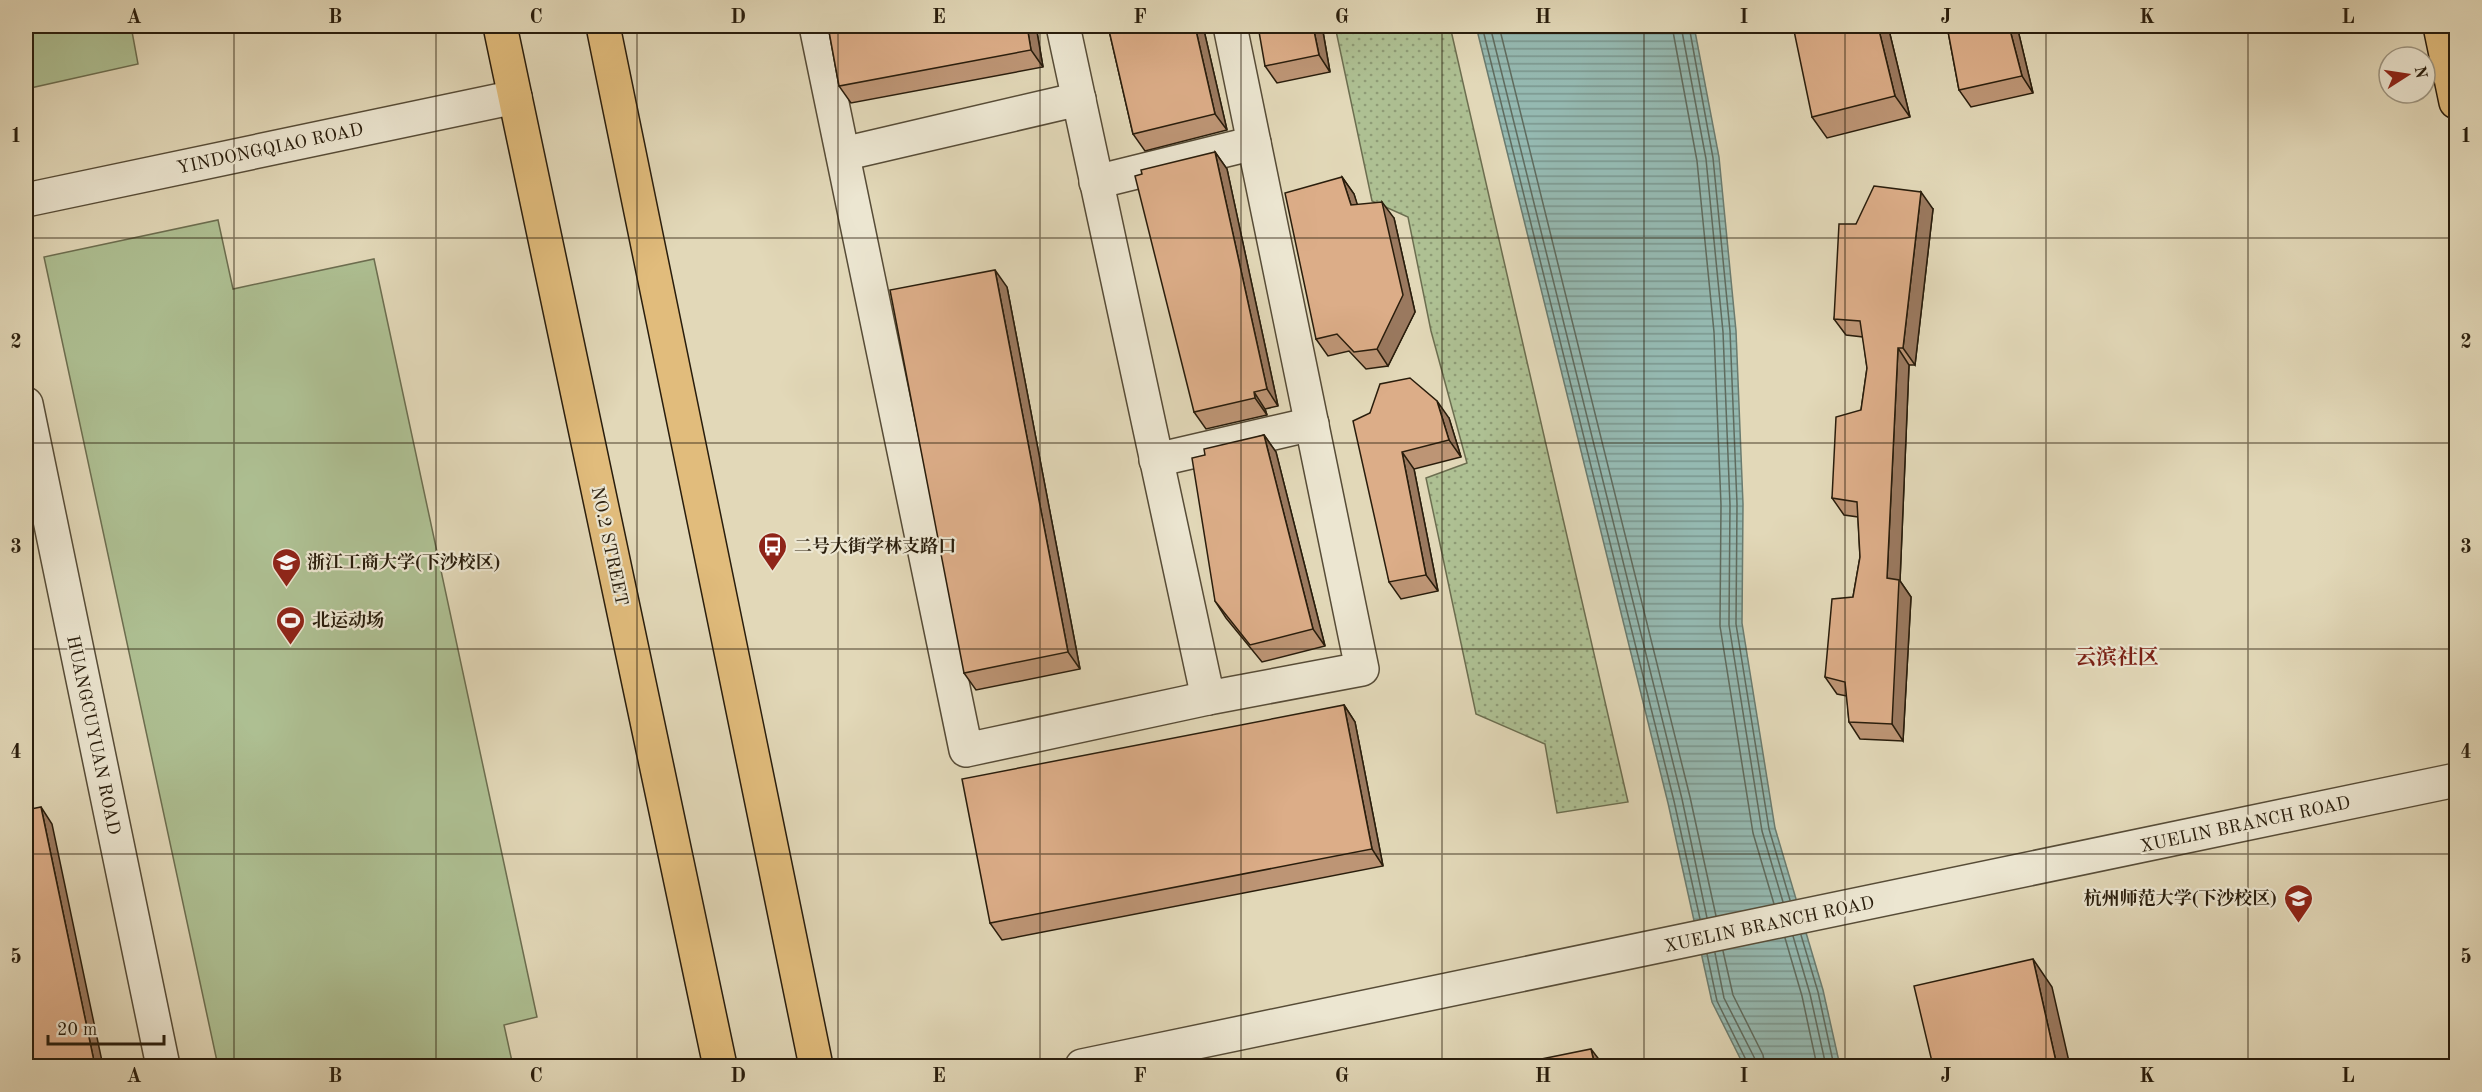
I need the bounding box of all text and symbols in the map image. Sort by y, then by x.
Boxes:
text: A [126,8,142,28]
text: B [328,8,342,28]
text: C [529,8,543,28]
text: D [730,8,746,28]
text: E [932,8,946,28]
text: F [1133,8,1147,28]
text: G [1335,8,1349,28]
text: H [1535,8,1551,28]
text: I [1740,8,1748,28]
text: J [1941,8,1952,28]
text: K [2139,8,2155,28]
text: L [2341,8,2355,28]
north arrow [2377,45,2437,105]
text: N [2411,65,2429,81]
street label: YINDONGQIAO ROAD [175,120,365,178]
text: 1 [10,127,22,147]
text: 1 [2460,127,2472,147]
text: 2 [10,333,22,353]
text: 2 [2460,333,2472,353]
street label: NO.2 STREET [588,485,630,608]
bus stop icon: 二号大街学林支路口 [757,530,789,572]
place label: 二号大街学林支路口 [794,536,956,556]
text: 3 [10,538,22,558]
text: 3 [2460,538,2472,558]
school or university icon: 浙江工商大学(下沙校区) [270,546,302,588]
place label: 浙江工商大学(下沙校区) [307,552,500,572]
sports icon: 北运动场 [275,604,307,646]
place label: 北运动场 [312,610,384,630]
street label: HUANGCUYUAN ROAD [63,634,123,837]
district label: 云滨社区 [2075,645,2159,669]
text: 4 [10,743,22,763]
text: 4 [2460,743,2472,763]
street label: XUELIN BRANCH ROAD [2138,794,2352,856]
school or university icon: 杭州师范大学(下沙校区) [2282,882,2314,924]
place label: 杭州师范大学(下沙校区) [2084,888,2277,908]
street label: XUELIN BRANCH ROAD [1662,894,1876,956]
text: 5 [10,947,22,968]
text: 5 [2460,947,2472,968]
scale bar [48,1008,164,1046]
text: 20 m [57,1021,97,1039]
text: A [126,1067,142,1087]
text: B [328,1067,342,1087]
text: C [529,1067,543,1087]
text: D [730,1067,746,1087]
text: E [932,1067,946,1087]
text: F [1133,1067,1147,1087]
text: G [1335,1067,1349,1087]
text: H [1535,1067,1551,1087]
text: I [1740,1067,1748,1087]
text: J [1941,1067,1952,1087]
text: K [2139,1067,2155,1087]
text: L [2341,1067,2355,1087]

